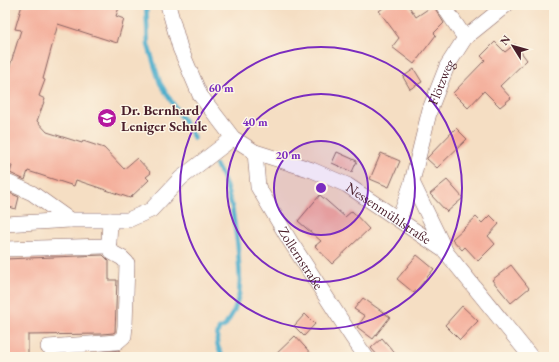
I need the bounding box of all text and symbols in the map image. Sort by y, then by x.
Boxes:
north arrow [493,26,533,66]
text: N [497,32,513,48]
street label: Flötzweg [424,54,459,107]
text: 60 m [208,80,234,96]
place label: Dr. Bernhard Leniger Schule [121,101,207,135]
school or university icon: Dr. Bernhard Leniger Schule [96,107,118,129]
text: 40 m [242,114,268,130]
text: 20 m [275,147,301,163]
street label: Nessenmühlstraße [342,178,435,248]
centre of rings [314,181,328,195]
street label: Zollernstraße [274,223,328,293]

